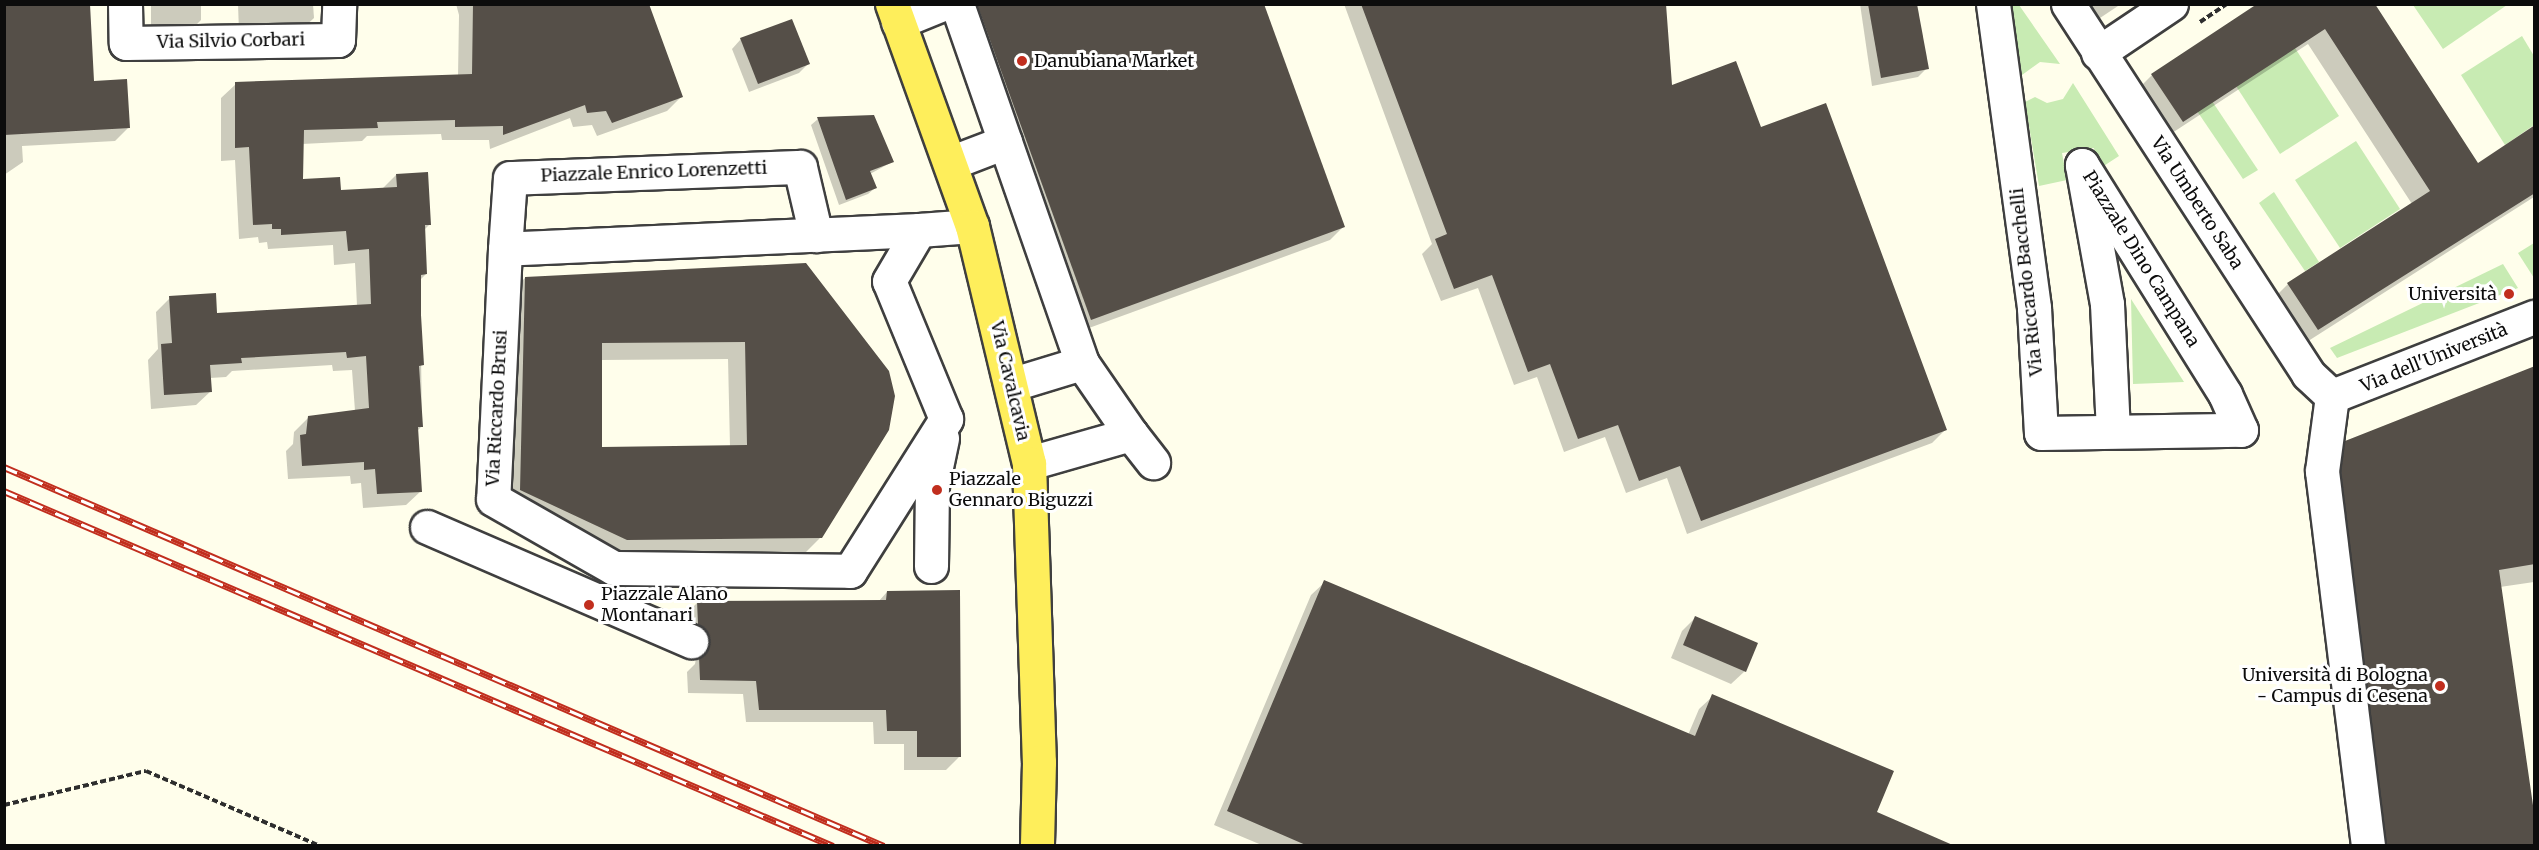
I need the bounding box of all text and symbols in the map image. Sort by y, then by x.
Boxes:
street label: Via Silvio Corbari [157,29,305,53]
place label: Danubiana Market [1034,50,1194,72]
marker: Danubiana Market [1015,54,1029,68]
street label: Via Umberto Saba [2146,133,2248,273]
street label: Piazzale Enrico Lorenzetti [540,157,768,187]
street label: Piazzale Dino Campana [2078,167,2204,351]
street label: Via Riccardo Bacchelli [2006,187,2048,377]
place label: Università [2408,283,2497,305]
marker: Università [2502,287,2516,301]
street label: Via Cavalcavia [986,319,1034,443]
street label: Via dell'Università [2357,319,2511,397]
street label: Via Riccardo Brusi [482,329,512,487]
place label: Piazzale Gennaro Biguzzi [949,469,1093,512]
marker: Piazzale Gennaro Biguzzi [930,483,944,497]
place label: Piazzale Alano Montanari [601,584,728,626]
marker: Piazzale Alano Montanari [582,598,596,612]
place label: Università di Bologna - Campus di Cesena [2242,665,2428,708]
marker: Università di Bologna - Campus di Cesena [2433,679,2447,693]

